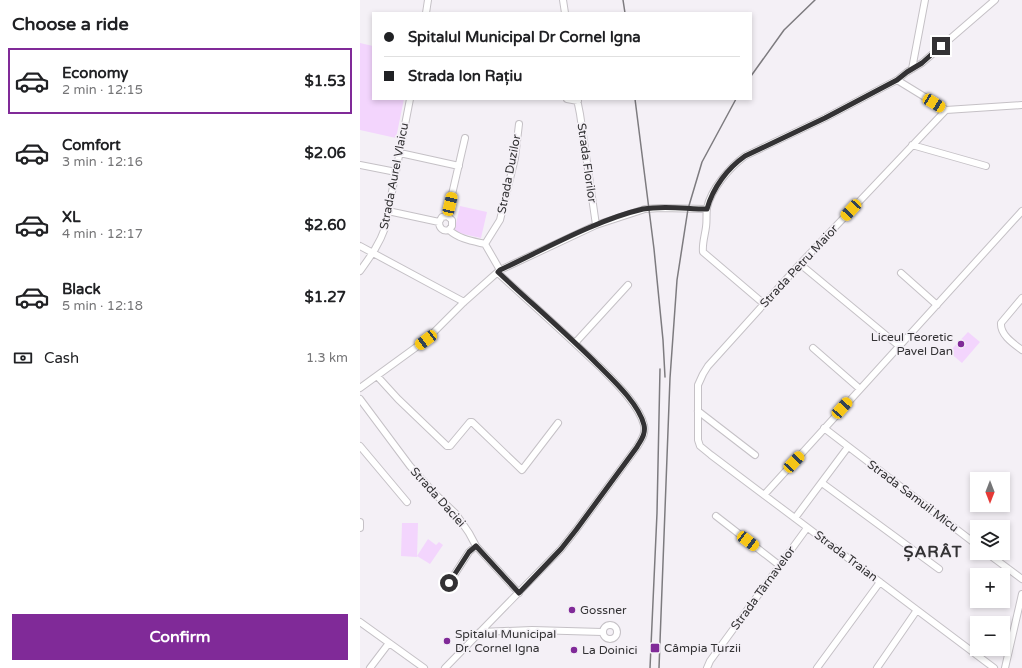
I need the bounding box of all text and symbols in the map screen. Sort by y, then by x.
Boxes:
text: Choose a ride [12,13,129,35]
text: Spitalul Municipal Dr Cornel Igna [408,28,641,46]
route end [932,37,950,55]
icon: car [14,63,50,99]
text: Economy [62,64,128,82]
text: Strada Ion Rațiu [408,67,522,85]
text: $1.53 [305,72,346,90]
text: 2 min · 12:15 [62,82,143,98]
car [921,92,947,114]
street label: Strada Aurel Vlaicu [377,121,411,231]
street label: Strada Florilor [574,122,600,204]
street label: Strada Duzilor [494,133,524,215]
icon: car [14,135,50,171]
text: Comfort [62,136,121,154]
text: $2.06 [305,144,346,162]
text: 3 min · 12:16 [62,154,143,170]
car [441,191,459,217]
car [838,197,864,223]
icon: car [14,207,50,243]
text: XL [62,208,81,226]
text: $2.60 [305,216,346,234]
street label: Strada Petru Maior [757,221,841,310]
text: 4 min · 12:17 [62,226,143,242]
icon: car [14,279,50,315]
text: Black [62,280,101,298]
text: $1.27 [305,288,346,306]
text: 5 min · 12:18 [62,298,143,314]
car [413,328,439,352]
place label: Liceul Teoretic Pavel Dan [871,330,953,358]
marker: Liceul Teoretic Pavel Dan [956,339,966,349]
icon: cash [12,347,34,369]
text: Cash [44,349,79,367]
text: 1.3 km [306,350,348,366]
car [830,395,854,421]
car [781,449,807,475]
street label: Strada Samuil Micu [865,457,961,535]
street label: Strada Daciei [408,464,468,530]
north arrow [970,472,1010,512]
map controls [970,472,1010,656]
button: layers [970,520,1010,560]
street label: Strada Traian [812,528,880,584]
car [735,529,761,553]
district label: ȘARÂT [904,542,962,562]
street label: Strada Târnavelor [728,543,798,633]
button: + [970,568,1010,608]
route start [440,574,458,592]
place label: Gossner [580,603,627,617]
marker: Gossner [567,605,577,615]
button: Confirm [12,614,348,660]
button: − [970,616,1010,656]
place label: Spitalul Municipal Dr. Cornel Igna [455,627,556,655]
marker: Spitalul Municipal Dr. Cornel Igna [442,636,452,646]
place label: Câmpia Turzii [664,641,741,655]
marker: Câmpia Turzii [649,642,661,654]
place label: La Doinici [582,643,638,657]
marker: La Doinici [569,645,579,655]

